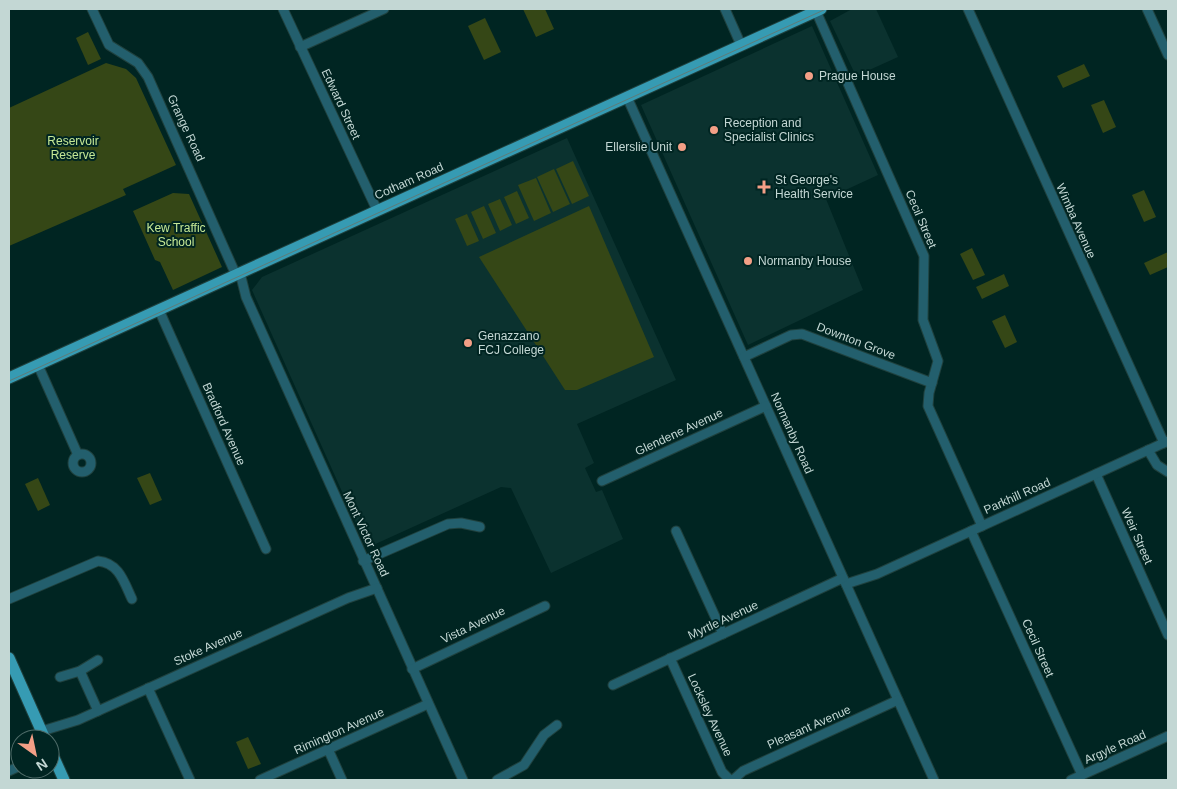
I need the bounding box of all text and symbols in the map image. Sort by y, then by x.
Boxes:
street label: Edward Street [319,67,364,142]
place label: Prague House [819,69,896,83]
marker: Prague House [803,70,815,82]
street label: Grange Road [164,92,208,164]
place label: Reception and Specialist Clinics [724,116,814,144]
marker: Reception and Specialist Clinics [708,124,720,136]
park label: Reservoir Reserve [47,134,99,162]
place label: Ellerslie Unit [605,140,673,154]
marker: Ellerslie Unit [676,141,688,153]
street label: Cotham Road [372,160,446,202]
place label: St George's Health Service [775,173,853,201]
marker: St George's Health Service [757,180,771,194]
street label: Wimba Avenue [1053,181,1099,261]
street label: Cecil Street [902,188,940,251]
park label: Kew Traffic School [146,221,206,249]
place label: Normanby House [758,254,852,268]
marker: Normanby House [742,255,754,267]
street label: Downton Grove [815,320,898,363]
place label: Genazzano FCJ College [478,329,544,357]
marker: Genazzano FCJ College [462,337,474,349]
street label: Bradford Avenue [199,380,249,468]
street label: Normanby Road [768,390,816,476]
street label: Glendene Avenue [633,405,725,458]
street label: Parkhill Road [982,475,1052,517]
street label: Mont Victor Road [340,489,392,579]
street label: Weir Street [1118,506,1156,567]
street label: Myrtle Avenue [686,597,761,642]
street label: Vista Avenue [439,603,508,647]
street label: Cecil Street [1019,617,1057,680]
street label: Stoke Avenue [171,625,245,668]
street label: Locksley Avenue [685,671,735,759]
street label: Pleasant Avenue [765,702,853,752]
street label: Rimington Avenue [292,705,387,757]
street label: Argyle Road [1082,727,1148,767]
north arrow [10,729,60,779]
text: N [33,755,51,774]

